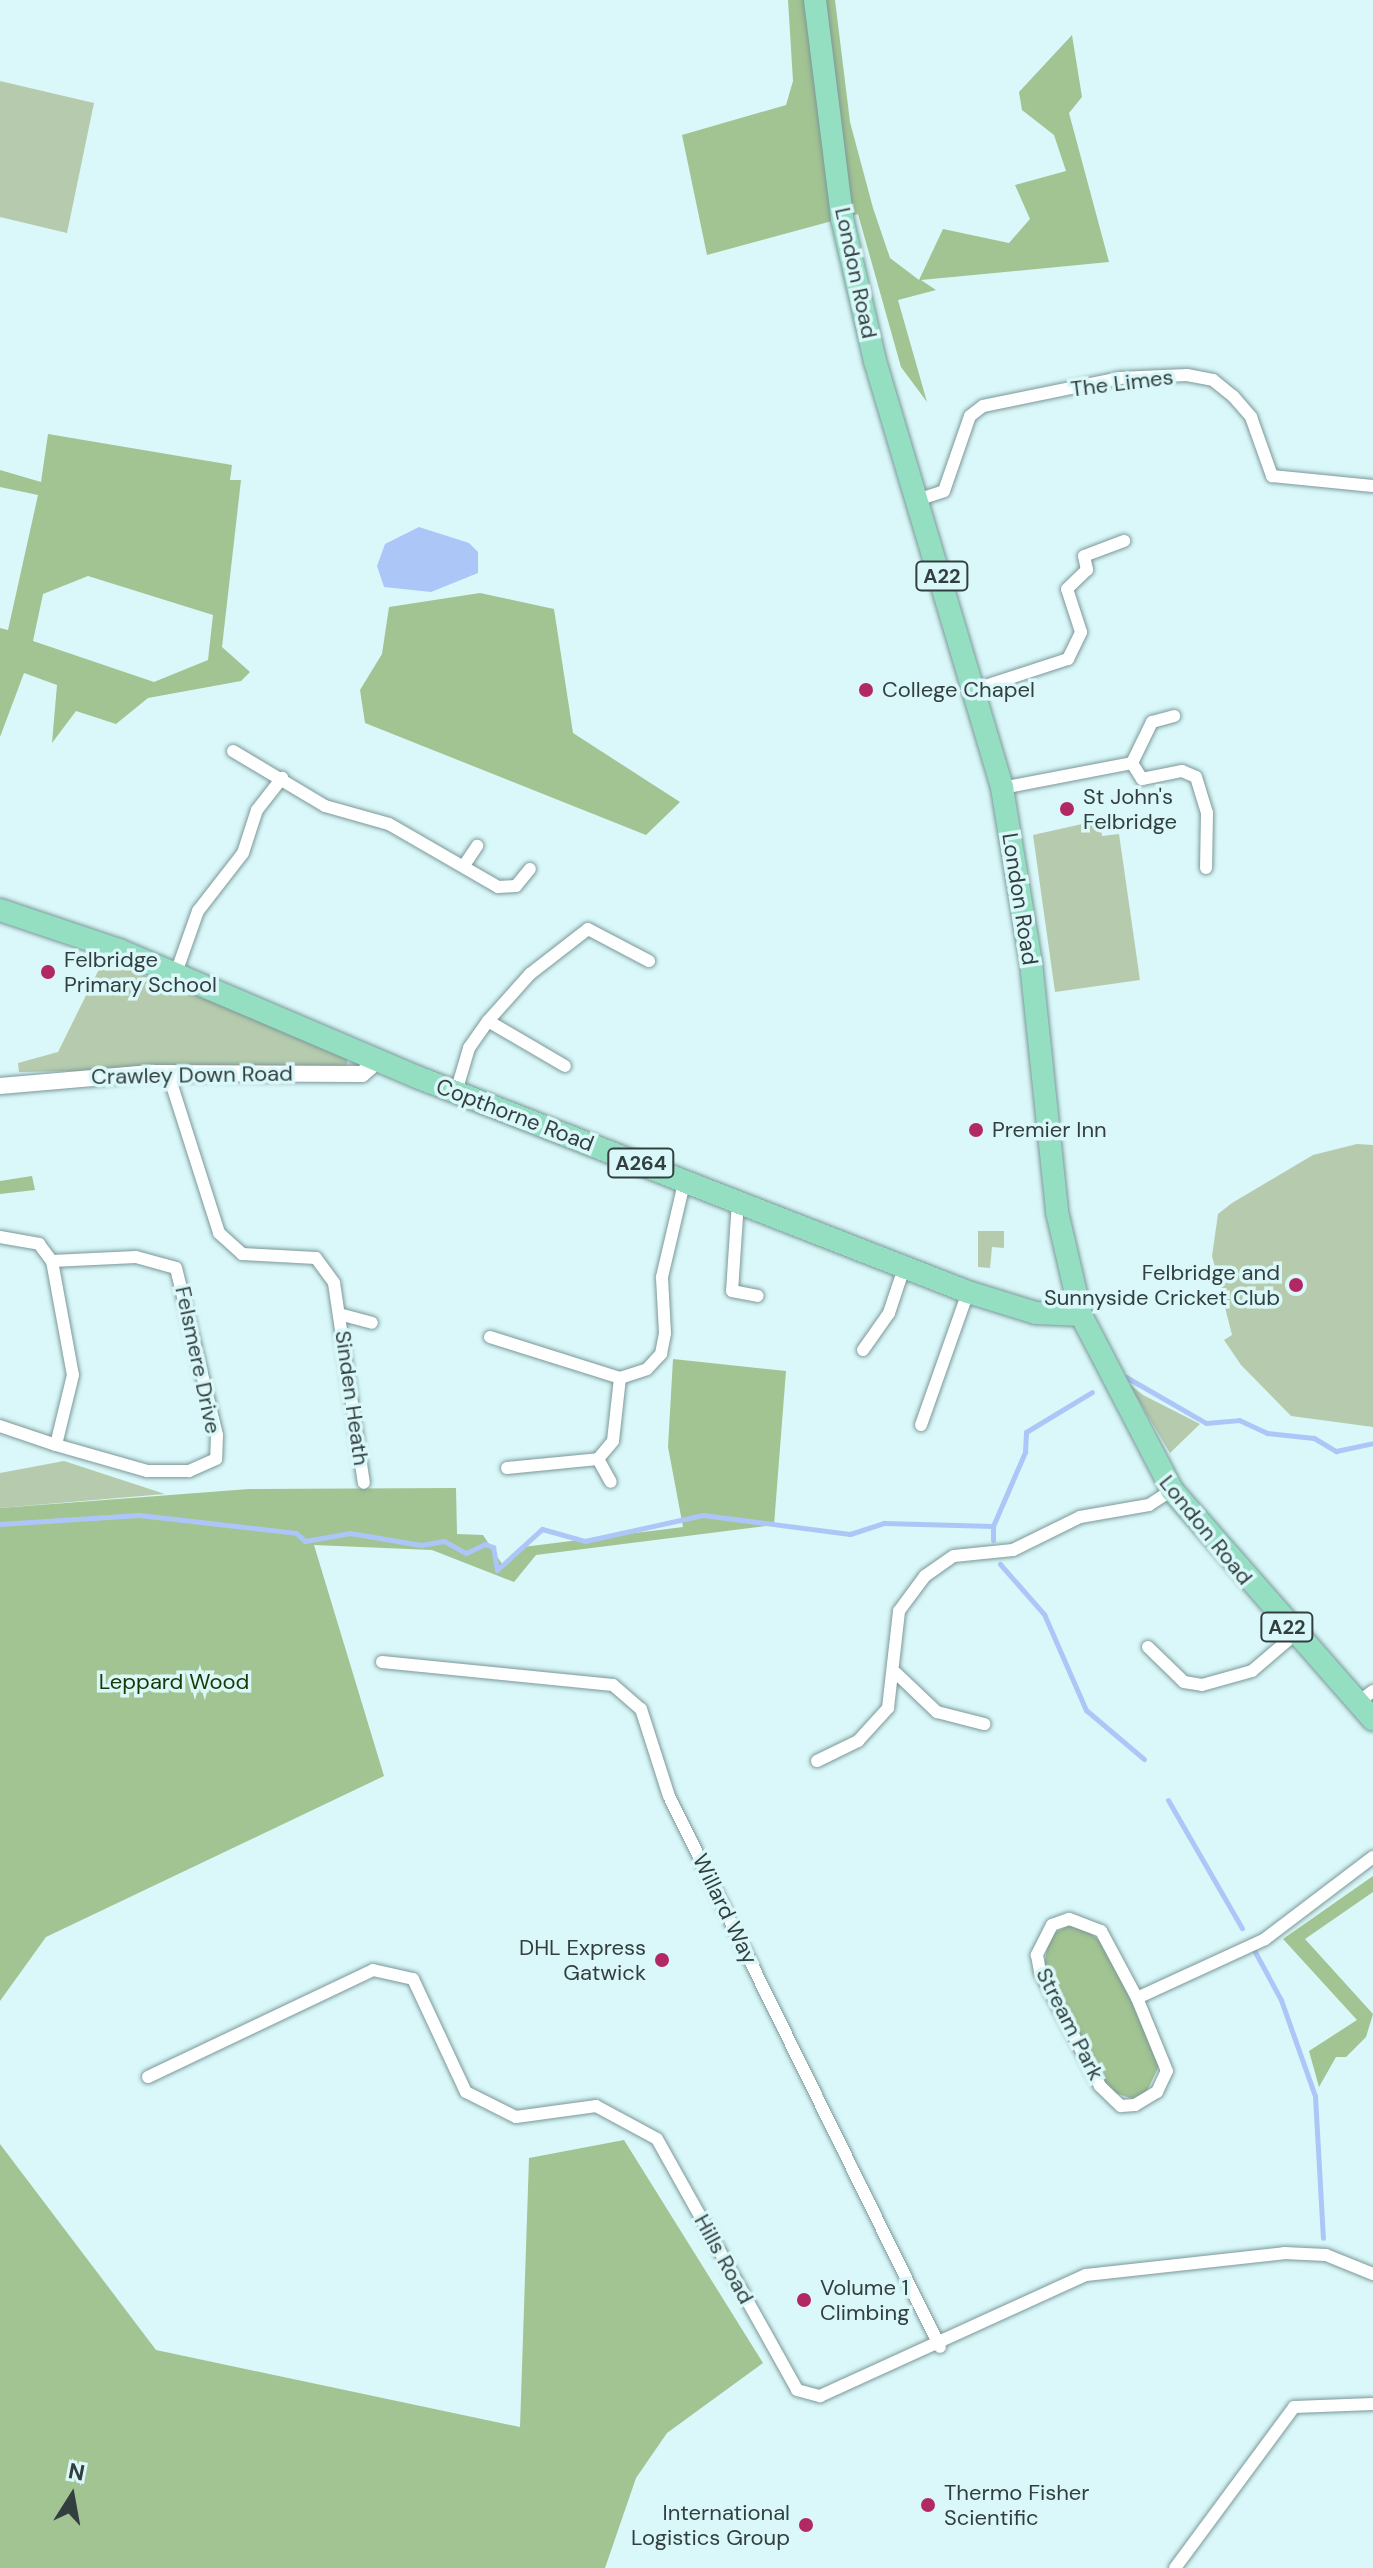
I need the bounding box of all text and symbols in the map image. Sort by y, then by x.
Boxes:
street label: London Road [829,205,883,341]
street label: The Limes [1069,364,1175,402]
road number: A22 [914,560,970,592]
place label: College Chapel [882,677,1035,703]
marker: College Chapel [857,681,875,699]
place label: St John's Felbridge [1083,783,1177,834]
marker: St John's Felbridge [1058,800,1076,818]
street label: London Road [997,831,1043,967]
place label: Felbridge Primary School [64,946,217,998]
marker: Felbridge Primary School [39,963,57,981]
street label: Crawley Down Road [91,1060,293,1090]
street label: Copthorne Road [432,1073,598,1157]
place label: Premier Inn [992,1117,1107,1143]
marker: Premier Inn [967,1121,985,1139]
road number: A264 [607,1147,675,1179]
place label: Felbridge and Sunnyside Cricket Club [1044,1259,1280,1310]
marker: Felbridge and Sunnyside Cricket Club [1287,1276,1305,1294]
street label: Felsmere Drive [169,1284,227,1436]
street label: Sinden Heath [329,1329,375,1467]
street label: London Road [1154,1470,1258,1590]
road number: A22 [1259,1611,1315,1643]
park label: Leppard Wood [99,1669,249,1695]
street label: Willard Way [687,1849,763,1969]
place label: DHL Express Gatwick [519,1934,646,1986]
marker: DHL Express Gatwick [653,1951,671,1969]
street label: Stream Park [1030,1963,1110,2085]
street label: Hills Road [689,2210,759,2308]
place label: Volume 1 Climbing [820,2274,910,2326]
marker: Volume 1 Climbing [795,2291,813,2309]
north arrow [32,2456,112,2536]
text: N [66,2456,87,2488]
place label: Thermo Fisher Scientific [944,2479,1090,2530]
marker: Thermo Fisher Scientific [919,2496,937,2514]
place label: International Logistics Group [631,2499,790,2550]
marker: International Logistics Group [797,2516,815,2534]

